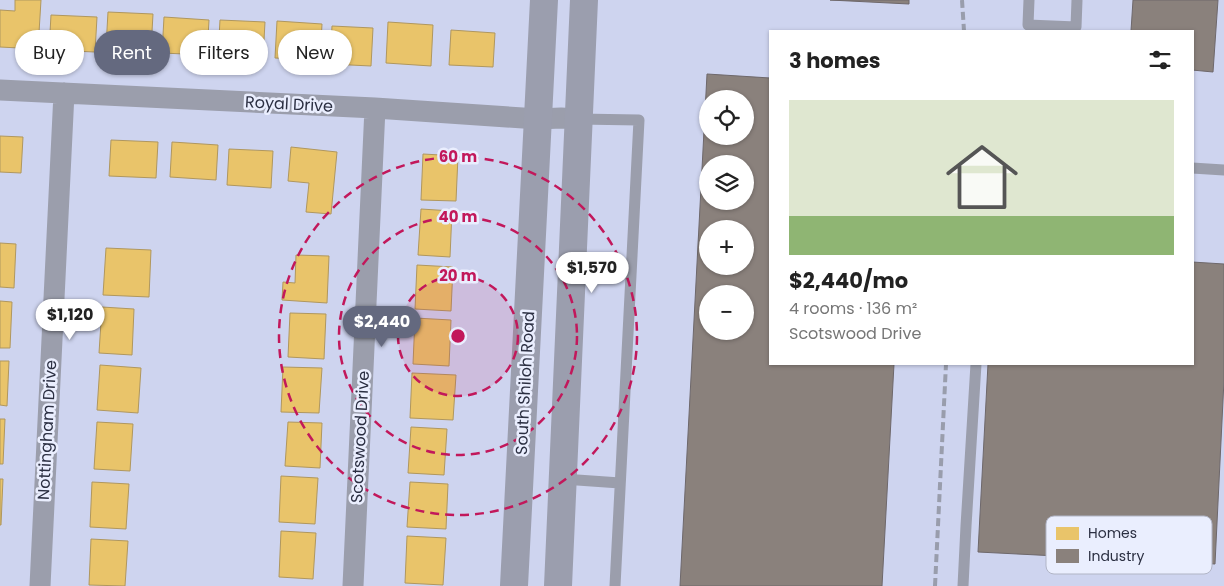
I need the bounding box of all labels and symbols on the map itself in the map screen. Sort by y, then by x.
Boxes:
street label: Royal Drive [244,90,334,118]
text: 60 m [439,146,477,167]
text: 40 m [438,206,478,227]
pin: $1,570 [551,252,633,294]
text: 20 m [439,265,477,286]
pin: $1,120 [29,298,111,341]
pin: $2,440 [341,306,423,348]
street label: South Shiloh Road [510,310,540,456]
centre of rings [449,327,467,345]
street label: Nottingham Drive [32,359,62,501]
street label: Scotswood Drive [345,370,375,504]
legend [1046,516,1212,574]
text: Homes [1088,523,1137,543]
text: Industry [1088,546,1144,566]

